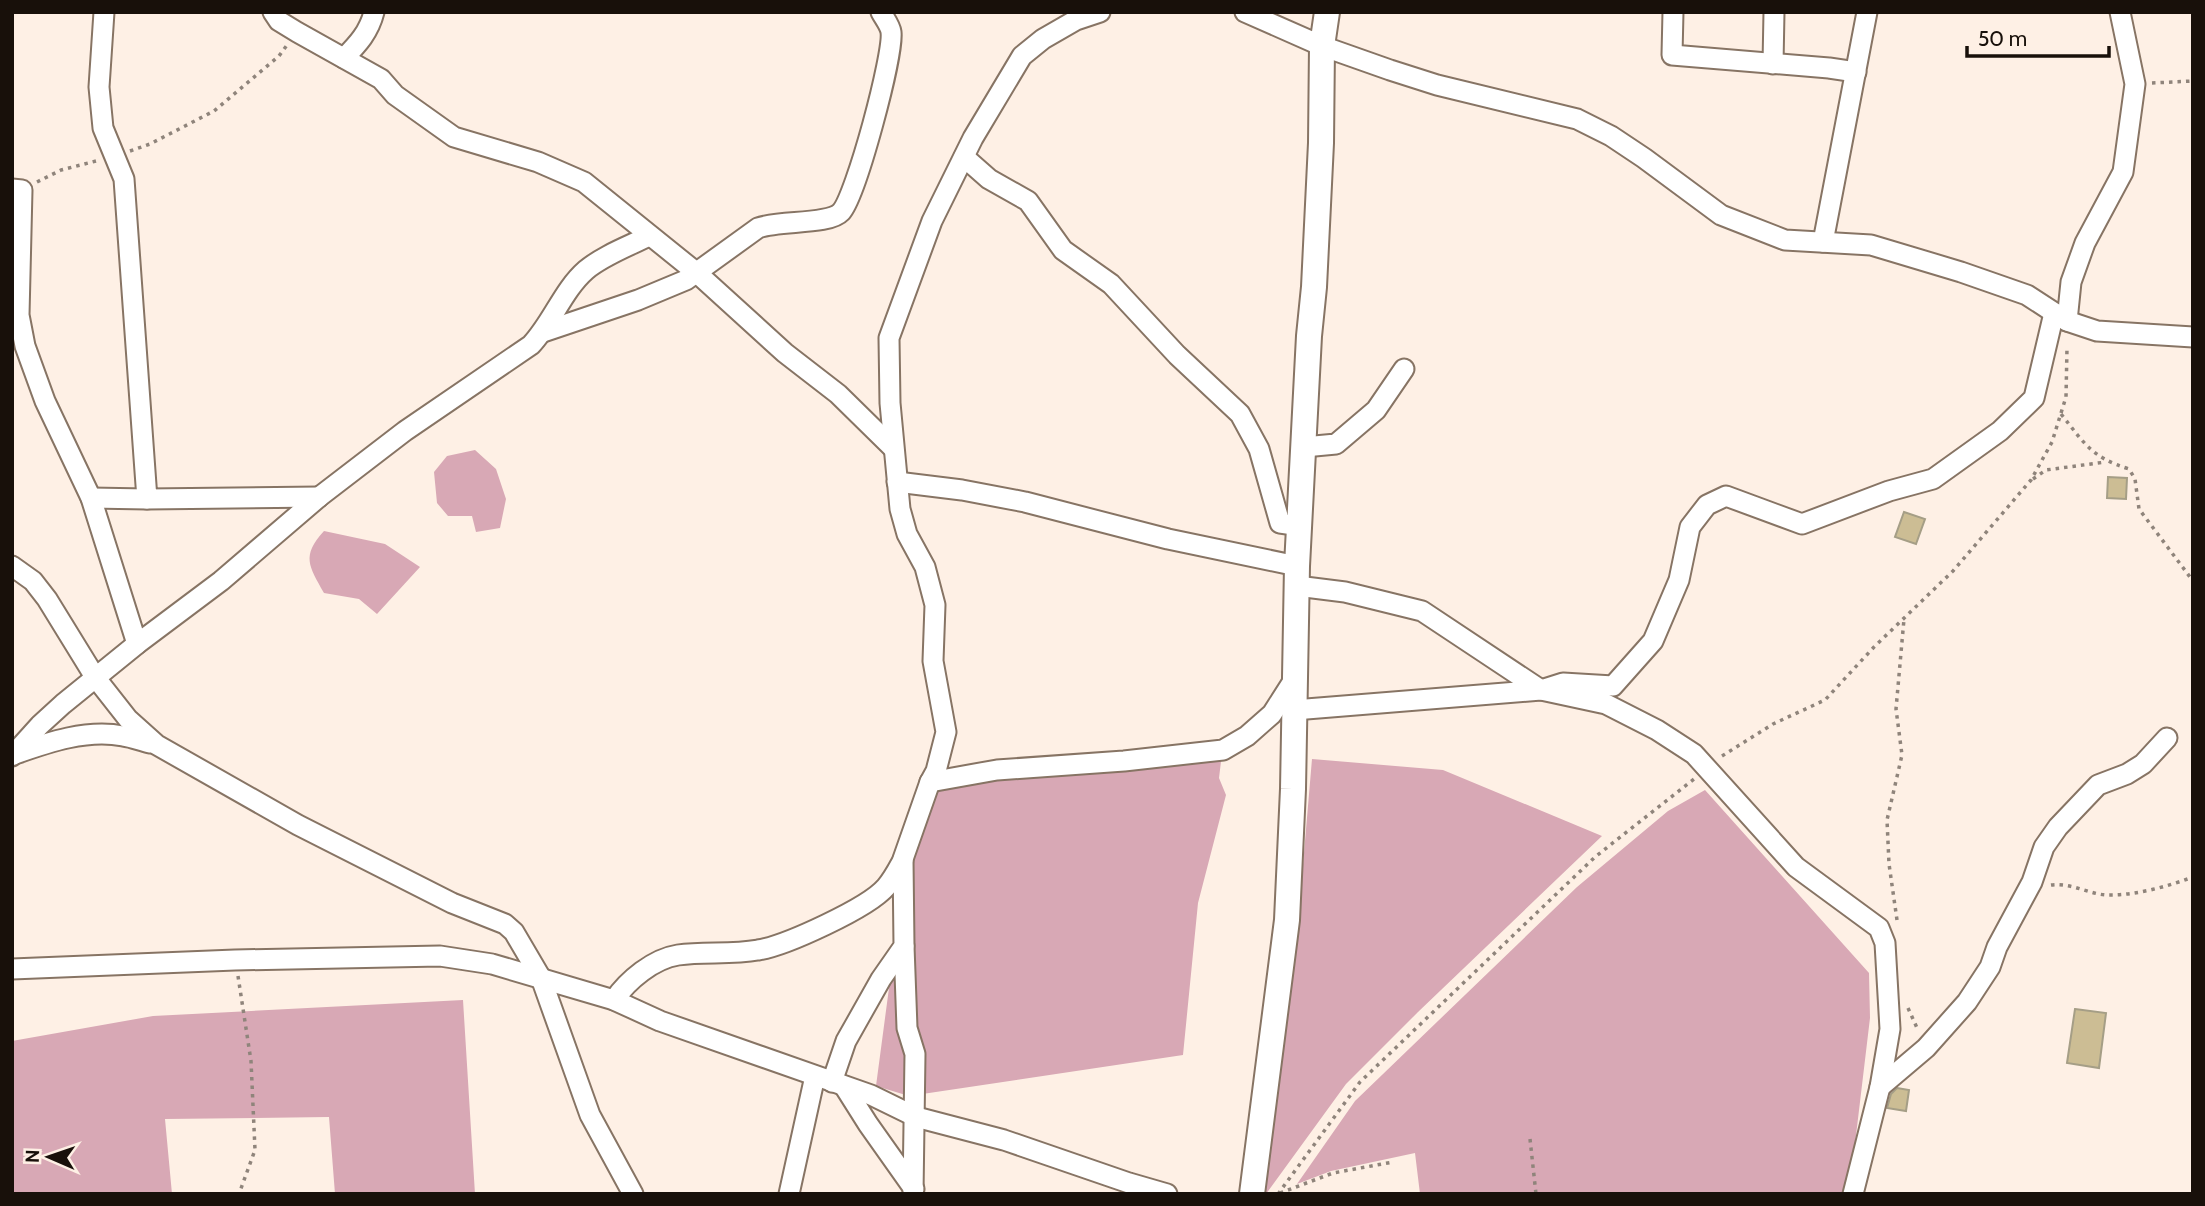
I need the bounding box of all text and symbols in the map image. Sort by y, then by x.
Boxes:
scale bar [1967,14,2109,58]
text: 50 m [1978,26,2027,51]
north arrow [14,1122,84,1192]
text: N [21,1149,44,1164]

